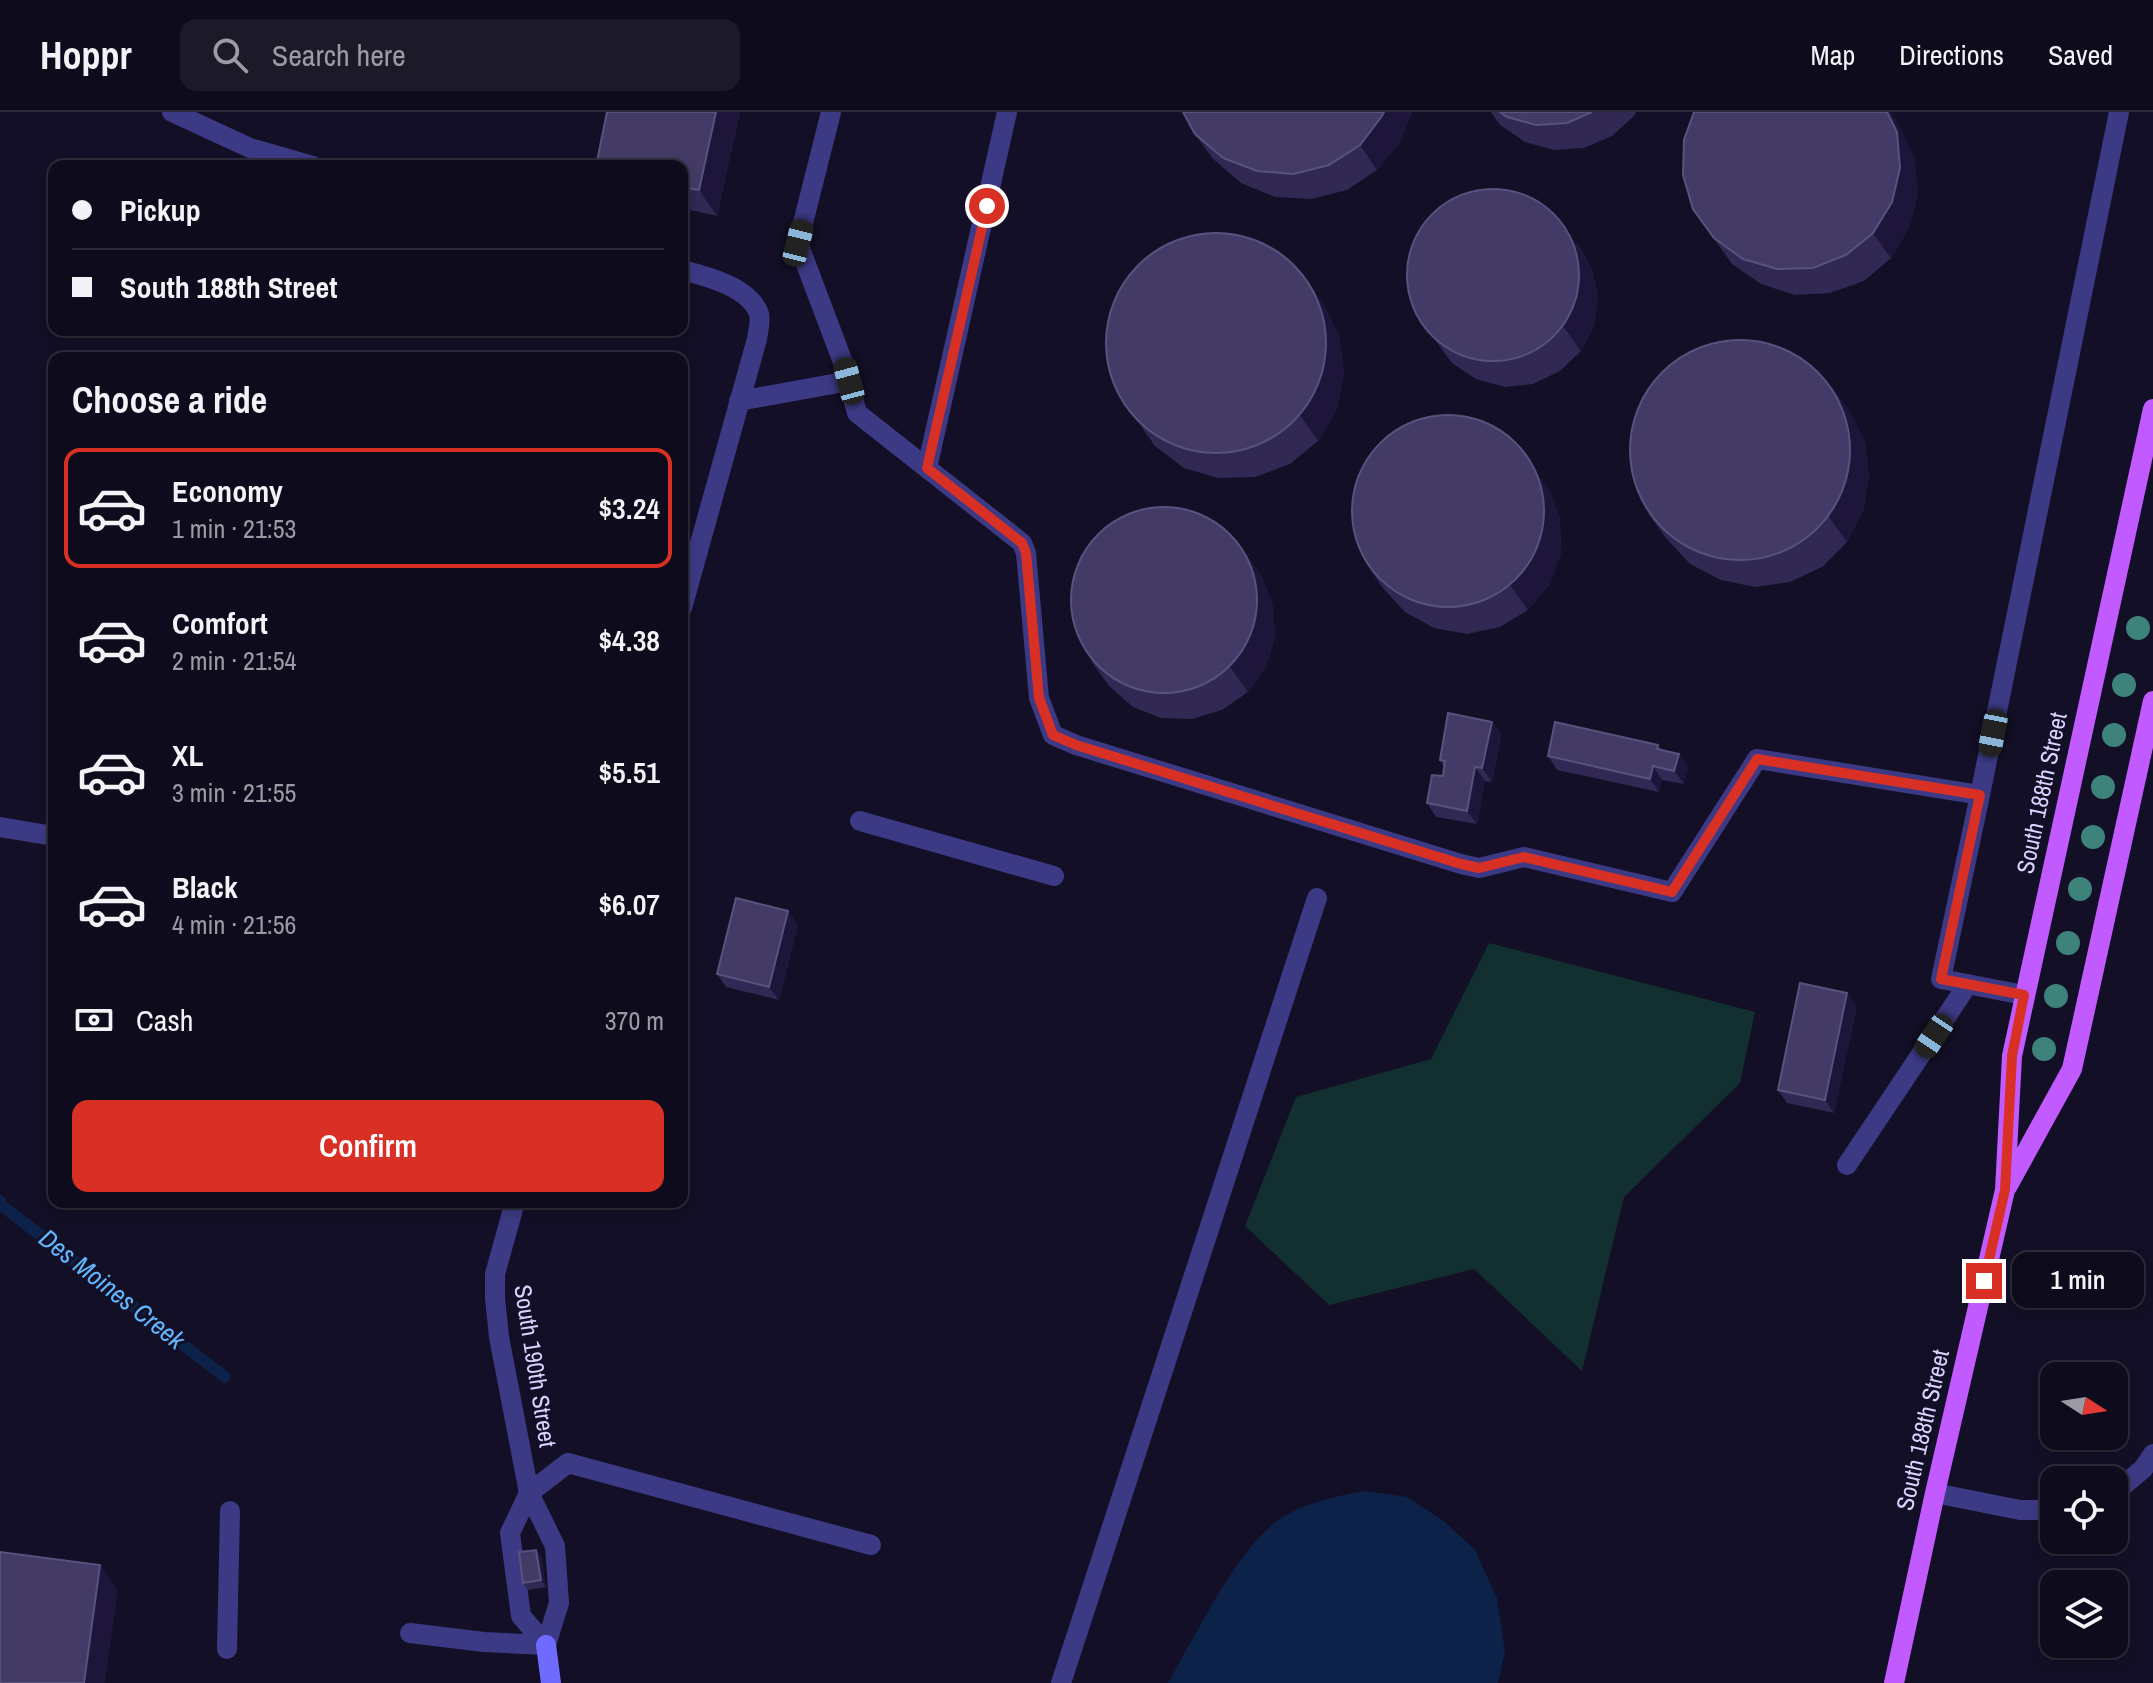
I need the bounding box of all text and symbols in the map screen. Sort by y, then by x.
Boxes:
search box [180,19,740,91]
text: Hoppr [40,30,132,81]
icon: search [208,33,252,77]
text: Search here [272,35,406,75]
text: Map [1811,36,1855,74]
text: Directions [1899,36,2004,74]
text: Saved [2048,36,2113,74]
route start [969,188,1005,224]
text: Pickup [120,190,201,230]
car [781,217,815,269]
text: South 188th Street [120,267,337,307]
car [831,355,867,407]
text: Choose a ride [72,376,267,424]
text: Economy [172,471,283,511]
icon: car [76,472,148,544]
text: $3.24 [598,488,660,528]
text: 1 min · 21:53 [172,511,296,546]
text: Comfort [172,603,268,643]
icon: car [76,604,148,676]
text: $4.38 [598,620,660,660]
text: 2 min · 21:54 [172,643,296,678]
car [1977,707,2009,759]
street label: South 188th Street [2008,709,2074,876]
text: XL [172,735,203,775]
icon: car [76,736,148,808]
text: $5.51 [598,752,660,792]
text: 3 min · 21:55 [172,775,296,810]
text: Black [172,867,238,907]
icon: car [76,868,148,940]
text: $6.07 [598,884,660,924]
text: 4 min · 21:56 [172,907,296,942]
icon: cash [72,998,116,1042]
text: Cash [136,1000,193,1040]
text: 370 m [605,1003,664,1038]
car [1911,1009,1957,1063]
button: Confirm [72,1100,664,1192]
water label: Des Moines Creek [32,1220,194,1358]
callout: 1 min [2012,1253,2144,1309]
text: 1 min [2051,1262,2105,1297]
route end [1966,1263,2002,1299]
street label: South 190th Street [507,1282,565,1450]
street label: South 188th Street [1888,1346,1956,1513]
north arrow [2040,1362,2128,1450]
map controls [2040,1362,2128,1658]
button: locate [2040,1466,2128,1554]
button: layers [2040,1570,2128,1658]

